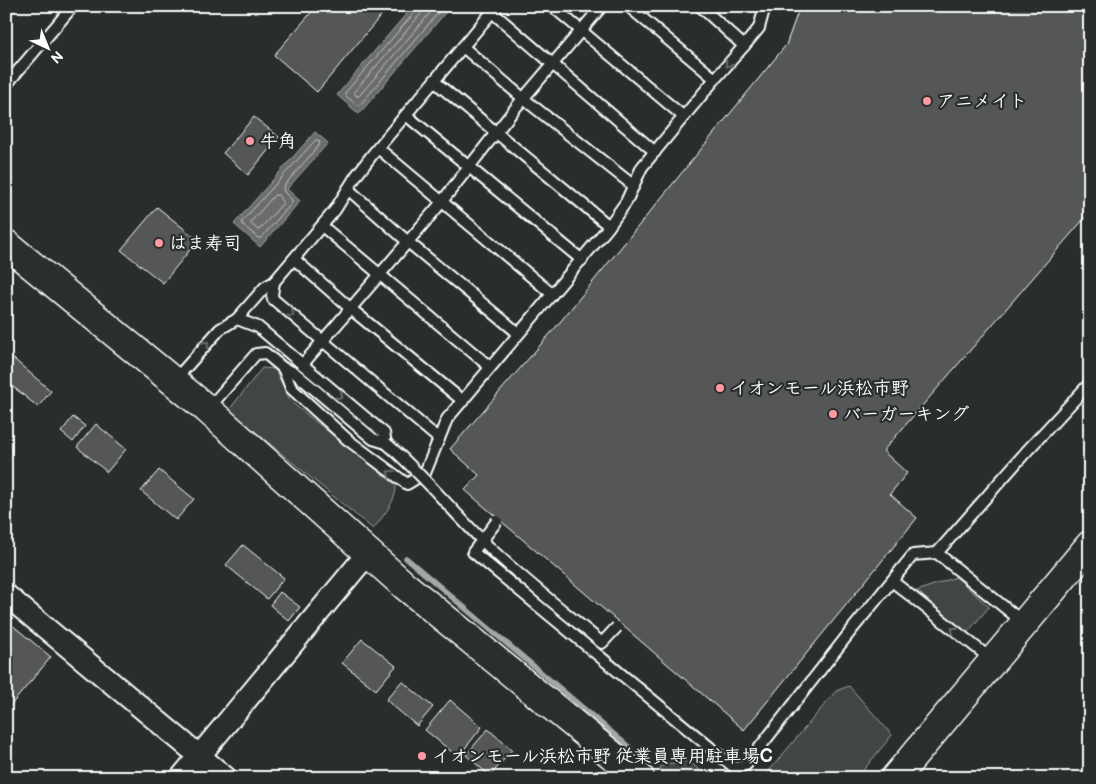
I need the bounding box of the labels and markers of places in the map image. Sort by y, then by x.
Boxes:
place label: アニメイト [937,91,1027,112]
marker: アニメイト [921,95,933,107]
place label: 牛角 [260,131,296,152]
marker: 牛角 [244,135,256,147]
place label: はま寿司 [169,233,241,254]
marker: はま寿司 [153,237,165,249]
place label: イオンモール浜松市野 [730,378,909,399]
marker: イオンモール浜松市野 [714,382,726,394]
place label: バーガーキング [843,404,969,425]
marker: バーガーキング [827,408,839,420]
place label: イオンモール浜松市野 従業員専用駐車場C [432,746,773,767]
marker: イオンモール浜松市野 従業員専用駐車場C [416,750,428,762]

